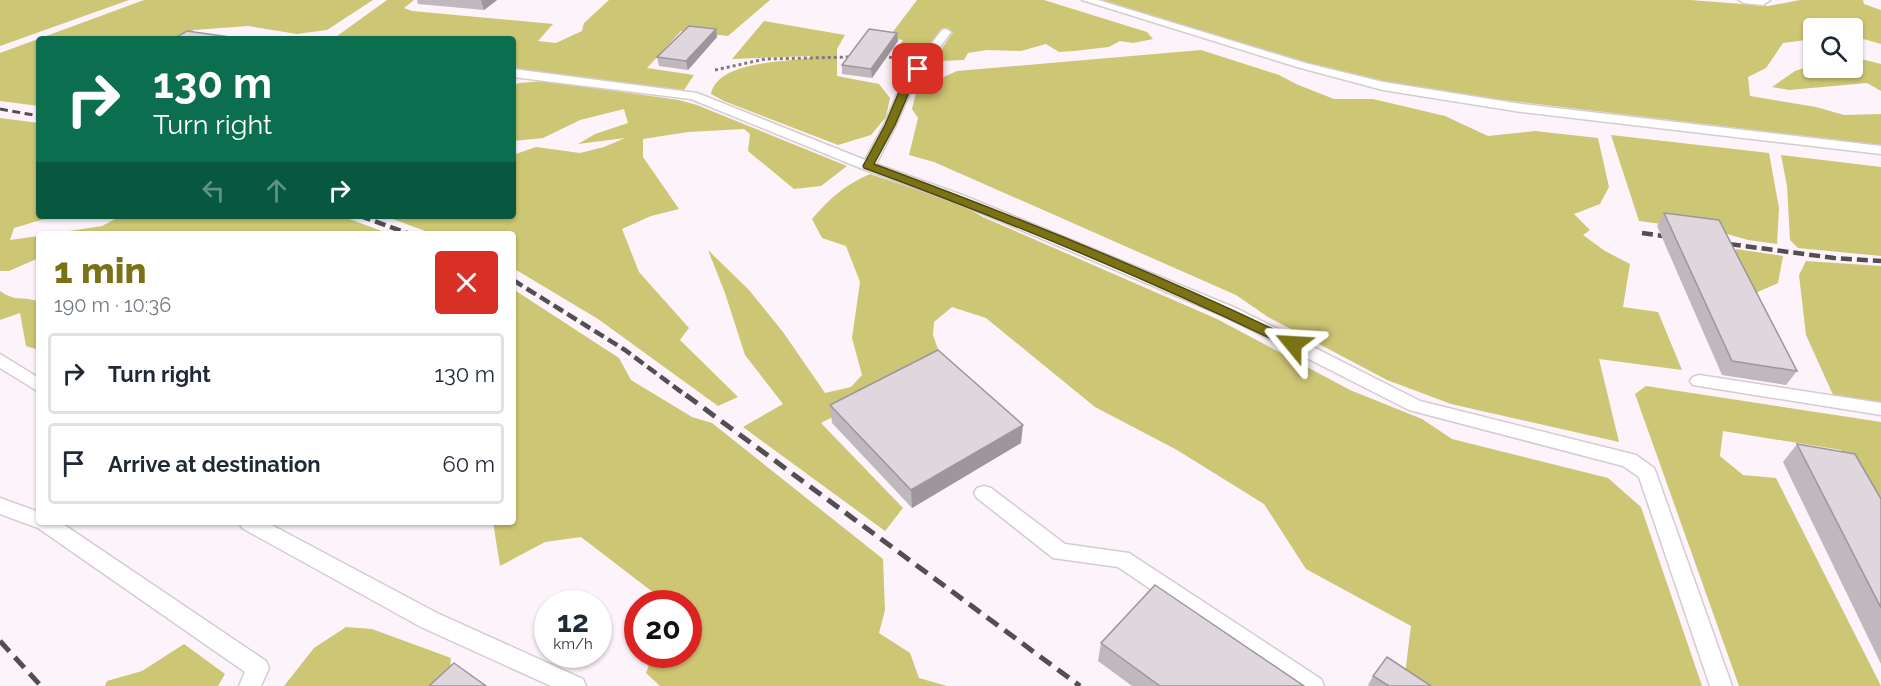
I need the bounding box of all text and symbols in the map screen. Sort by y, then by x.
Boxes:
map controls [1803,18,1863,78]
button: search [1803,18,1863,78]
pin [892,43,943,94]
icon: arrive [901,52,934,85]
text: 130 m [153,59,272,108]
icon: right [54,60,132,138]
text: Turn right [153,109,272,140]
icon: left [197,174,230,207]
icon: ahead [260,174,293,207]
icon: right [323,174,356,207]
text: 1 min [54,249,146,291]
button: close [435,251,498,314]
text: 190 m · 10:36 [54,293,171,317]
position arrow [1261,312,1325,376]
icon: right [57,357,90,390]
text: Turn right [108,361,211,387]
text: 130 m [435,361,495,387]
icon: arrive [57,447,90,480]
text: Arrive at destination [108,451,321,477]
text: 60 m [442,451,495,477]
speed limit sign: 20 [624,590,702,668]
text: 12 [557,604,589,639]
text: km/h [553,635,593,653]

